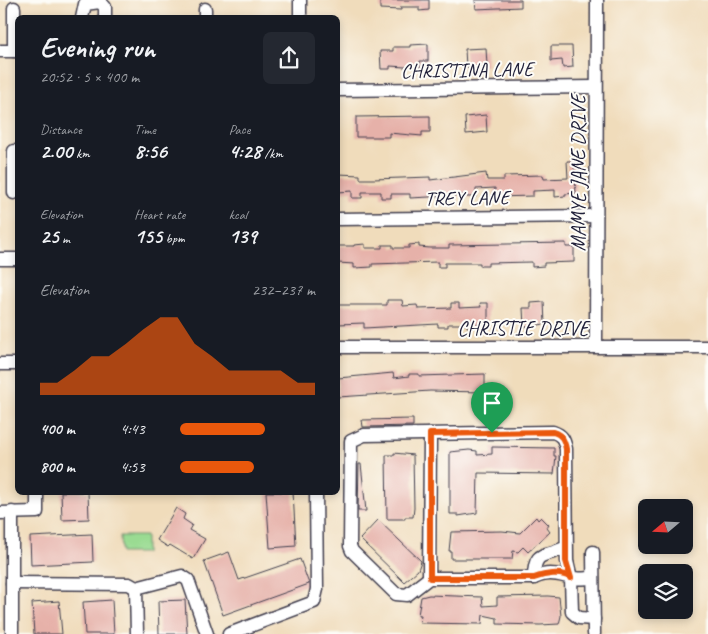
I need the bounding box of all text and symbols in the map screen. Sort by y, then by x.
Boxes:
text: Evening run [40,30,155,65]
button: share [263,32,315,84]
street label: CHRISTINA LANE [401,56,536,84]
text: 20:52 · 5 × 400 m [40,67,139,87]
street label: MAMYE JANE DRIVE [566,92,591,251]
text: Distance [40,121,82,138]
text: Time [134,121,156,138]
text: Pace [229,121,250,138]
text: 2.00 [40,138,73,164]
text: 8:56 [134,138,167,164]
text: 4:28 [229,138,261,164]
text: km [73,145,90,162]
text: /km [261,145,283,162]
street label: TREY LANE [424,185,513,211]
text: Elevation [40,206,83,223]
text: Heart rate [134,206,185,223]
text: kcal [229,206,247,223]
text: 25 [40,223,59,249]
text: 155 [134,223,162,249]
text: 139 [229,223,257,249]
text: m [59,230,70,247]
text: bpm [162,230,185,247]
text: Elevation [40,280,89,300]
text: 232–237 m [252,280,315,300]
street label: CHRISTIE DRIVE [457,316,592,341]
pin [471,382,513,433]
icon: arrive [478,389,506,417]
text: 400 m [40,419,75,439]
text: 4:43 [120,419,145,439]
text: 800 m [40,457,75,477]
text: 4:53 [120,457,145,477]
north arrow [638,499,692,554]
map controls [638,499,693,619]
button: layers [638,564,693,619]

